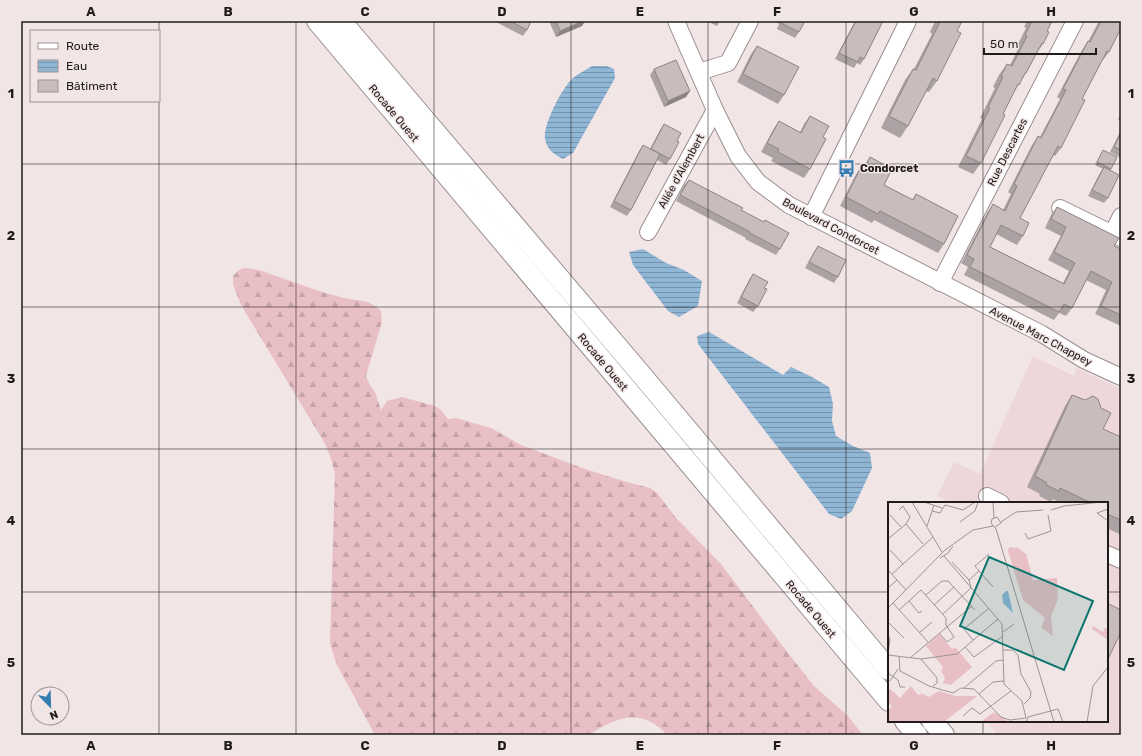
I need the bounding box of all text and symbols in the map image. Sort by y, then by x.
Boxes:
text: A [86,4,96,19]
text: B [223,4,233,19]
text: C [360,4,370,19]
text: D [497,4,507,19]
text: E [636,4,644,19]
text: F [773,4,781,19]
text: G [909,4,919,19]
text: H [1046,4,1056,19]
legend [30,30,160,102]
scale bar [984,30,1096,56]
text: 50 m [990,37,1018,51]
text: Route [66,39,100,53]
text: Eau [66,59,87,73]
text: Bâtiment [66,79,118,93]
street label: Rocade Ouest [366,82,422,145]
text: 1 [8,86,14,101]
text: 1 [1128,86,1134,101]
street label: Rue Descartes [985,116,1030,188]
street label: Allée d'Alembert [656,131,708,211]
bus stop icon: Condorcet [837,158,857,178]
place label: Condorcet [860,162,918,175]
street label: Boulevard Condorcet [780,195,882,258]
text: 2 [7,228,15,243]
text: 2 [1127,228,1135,243]
street label: Avenue Marc Chappey [987,304,1094,369]
street label: Rocade Ouest [575,331,631,394]
text: 3 [7,371,16,386]
text: 3 [1127,371,1136,386]
inset map [888,502,1108,722]
text: 4 [7,513,16,528]
text: 4 [1127,513,1136,528]
street label: Rocade Ouest [783,578,839,641]
text: 5 [7,655,15,670]
text: 5 [1127,655,1135,670]
north arrow [30,686,70,726]
text: N [47,707,60,722]
text: A [86,738,96,753]
text: B [223,738,233,753]
text: C [360,738,370,753]
text: D [497,738,507,753]
text: E [636,738,644,753]
text: F [773,738,781,753]
text: G [909,738,919,753]
text: H [1046,738,1056,753]

